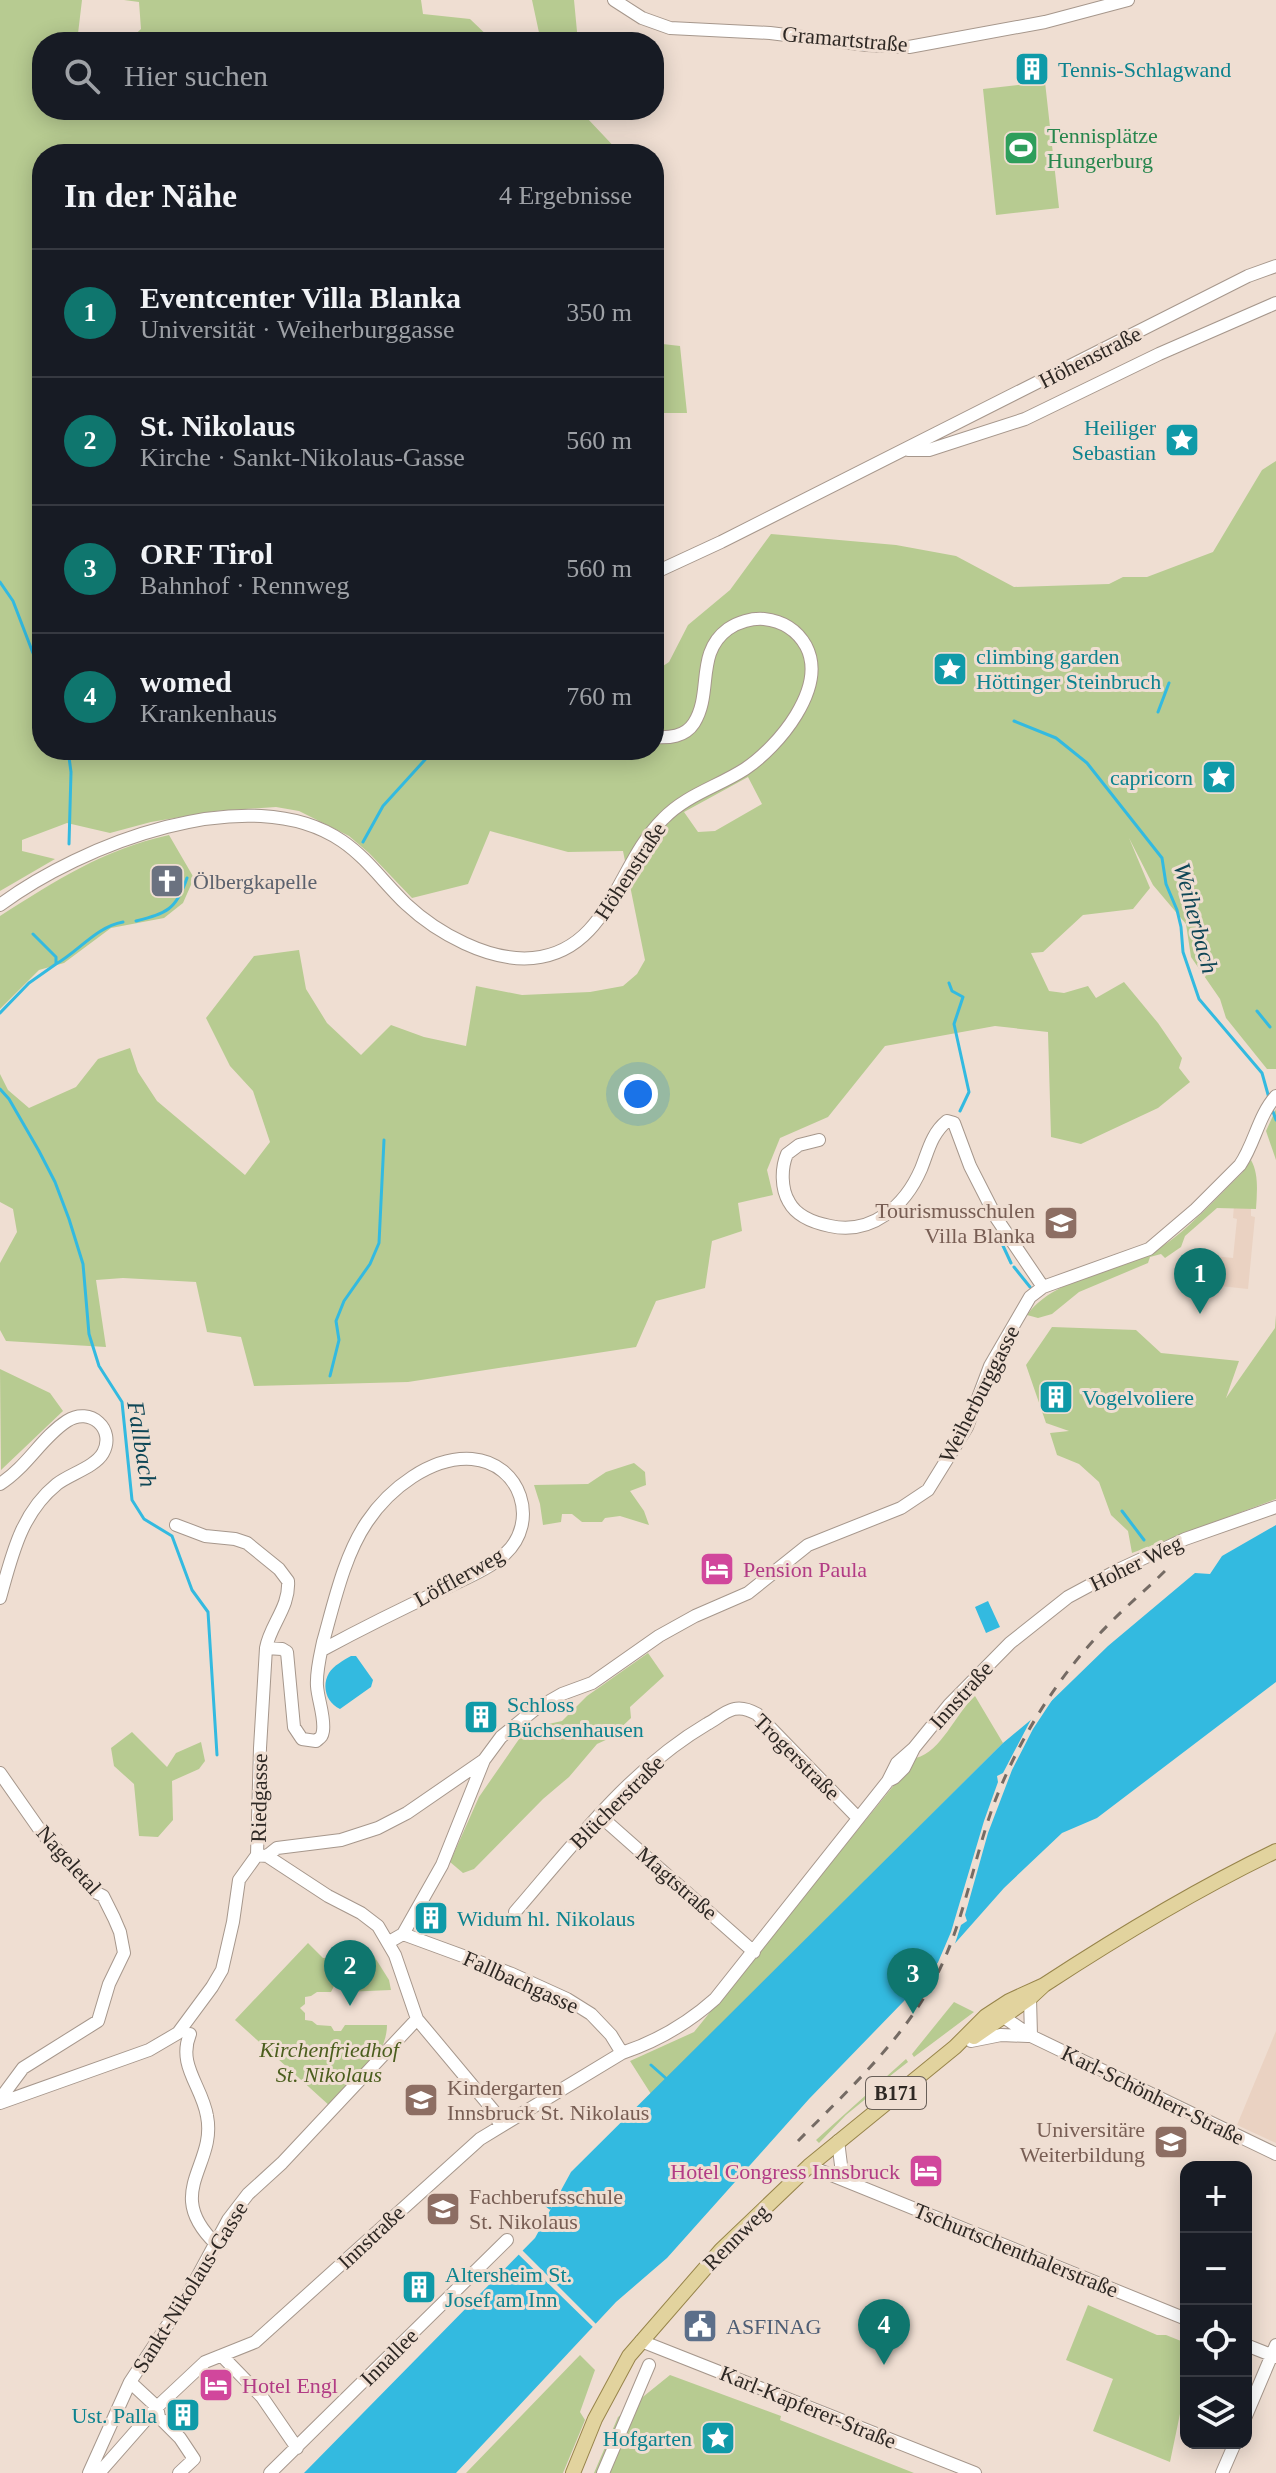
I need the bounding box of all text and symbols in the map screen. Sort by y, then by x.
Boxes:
street label: Gramartstraße [781,21,909,57]
search box [32,32,664,120]
building icon: Tennis-Schlagwand [1013,50,1051,88]
icon: search [60,54,104,98]
place label: Tennis-Schlagwand [1058,57,1231,82]
text: Hier suchen [124,59,268,92]
place label: Tennisplätze Hungerburg [1047,123,1158,173]
sports icon: Tennisplätze Hungerburg [1002,129,1040,167]
text: In der Nähe [64,177,237,214]
text: 4 Ergebnisse [499,181,632,210]
text: Eventcenter Villa Blanka [140,281,461,314]
text: 1 [84,298,97,327]
text: 350 m [566,298,632,327]
text: Universität · Weiherburggasse [140,315,455,344]
street label: Höhenstraße [1035,321,1145,393]
text: St. Nikolaus [140,409,295,442]
place label: Heiliger Sebastian [1072,415,1157,465]
place icon: Heiliger Sebastian [1163,421,1201,459]
text: 2 [84,426,97,455]
text: 560 m [566,426,632,455]
text: Kirche · Sankt-Nikolaus-Gasse [140,443,465,472]
text: ORF Tirol [140,537,273,570]
text: 3 [84,554,97,583]
text: 560 m [566,554,632,583]
text: Bahnhof · Rennweg [140,571,349,600]
place label: climbing garden Höttinger Steinbruch [976,644,1161,694]
place icon: climbing garden Höttinger Steinbruch [931,650,969,688]
text: womed [140,665,232,698]
text: 4 [84,682,97,711]
text: 760 m [566,682,632,711]
text: Krankenhaus [140,699,277,728]
place icon: capricorn [1200,758,1238,796]
place label: capricorn [1110,765,1193,790]
street label: Höhenstraße [589,818,671,924]
water label: Weiherbach [1169,860,1223,976]
church icon: Ölbergkapelle [148,862,186,900]
place label: Ölbergkapelle [193,869,317,894]
your location [618,1074,658,1114]
place label: Tourismusschulen Villa Blanka [875,1198,1035,1248]
school or university icon: Tourismusschulen Villa Blanka [1042,1204,1080,1242]
pin: 1 [1174,1248,1226,1314]
street label: Weiherburggasse [934,1321,1024,1467]
building icon: Vogelvoliere [1037,1378,1075,1416]
place label: Vogelvoliere [1082,1385,1194,1410]
water label: Fallbach [122,1398,162,1489]
street label: Hoher Weg [1086,1530,1186,1596]
street label: Löfflerweg [410,1542,508,1612]
hotel icon: Pension Paula [698,1550,736,1588]
place label: Pension Paula [743,1557,867,1582]
street label: Innstraße [924,1656,998,1734]
place label: Schloss Büchsenhausen [507,1692,644,1742]
building icon: Schloss Büchsenhausen [462,1698,500,1736]
street label: Trogerstraße [749,1709,845,1805]
street label: Blücherstraße [565,1750,669,1854]
street label: Riedgasse [246,1753,272,1843]
street label: Nageletal [32,1820,106,1900]
street label: Magtstraße [631,1841,723,1925]
building icon: Widum hl. Nikolaus [412,1899,450,1937]
place label: Widum hl. Nikolaus [457,1906,635,1931]
pin: 2 [324,1940,376,2006]
street label: Fallbachgasse [460,1945,582,2019]
pin: 3 [887,1948,939,2014]
park label: Kirchenfriedhof St. Nikolaus [258,2037,402,2087]
street label: Karl-Schönherr-Straße [1058,2040,1248,2150]
place label: Kindergarten Innsbruck St. Nikolaus [447,2075,649,2125]
road number: B171 [866,2077,926,2109]
school or university icon: Kindergarten Innsbruck St. Nikolaus [402,2081,440,2119]
place label: Universitäre Weiterbildung [1020,2117,1145,2167]
school or university icon: Universitäre Weiterbildung [1152,2123,1190,2161]
hotel icon: Hotel Congress Innsbruck [907,2152,945,2190]
place label: Hotel Congress Innsbruck [670,2159,900,2184]
map controls [1180,2161,1252,2449]
button: + [1180,2161,1252,2233]
place label: Fachberufsschule St. Nikolaus [469,2184,623,2234]
school or university icon: Fachberufsschule St. Nikolaus [424,2190,462,2228]
street label: Sankt-Nikolaus-Gasse [127,2197,253,2377]
street label: Tschurtschenthalerstraße [910,2198,1122,2302]
street label: Rennweg [698,2199,774,2275]
street label: Innstraße [333,2200,409,2274]
button: − [1180,2233,1252,2305]
place label: Altersheim St. Josef am Inn [445,2262,572,2312]
building icon: Altersheim St. Josef am Inn [400,2268,438,2306]
pin: 4 [858,2299,910,2365]
button: locate [1180,2305,1252,2377]
public building icon: ASFINAG [681,2307,719,2345]
place label: ASFINAG [726,2314,821,2339]
street label: Innallee [355,2323,423,2391]
street label: Karl-Kapferer-Straße [716,2360,900,2454]
hotel icon: Hotel Engl [197,2366,235,2404]
place label: Hotel Engl [242,2373,338,2398]
button: layers [1180,2377,1252,2449]
building icon: Ust. Palla [164,2396,202,2434]
place label: Ust. Palla [71,2403,157,2428]
place icon: Hofgarten [699,2419,737,2457]
place label: Hofgarten [603,2426,692,2451]

